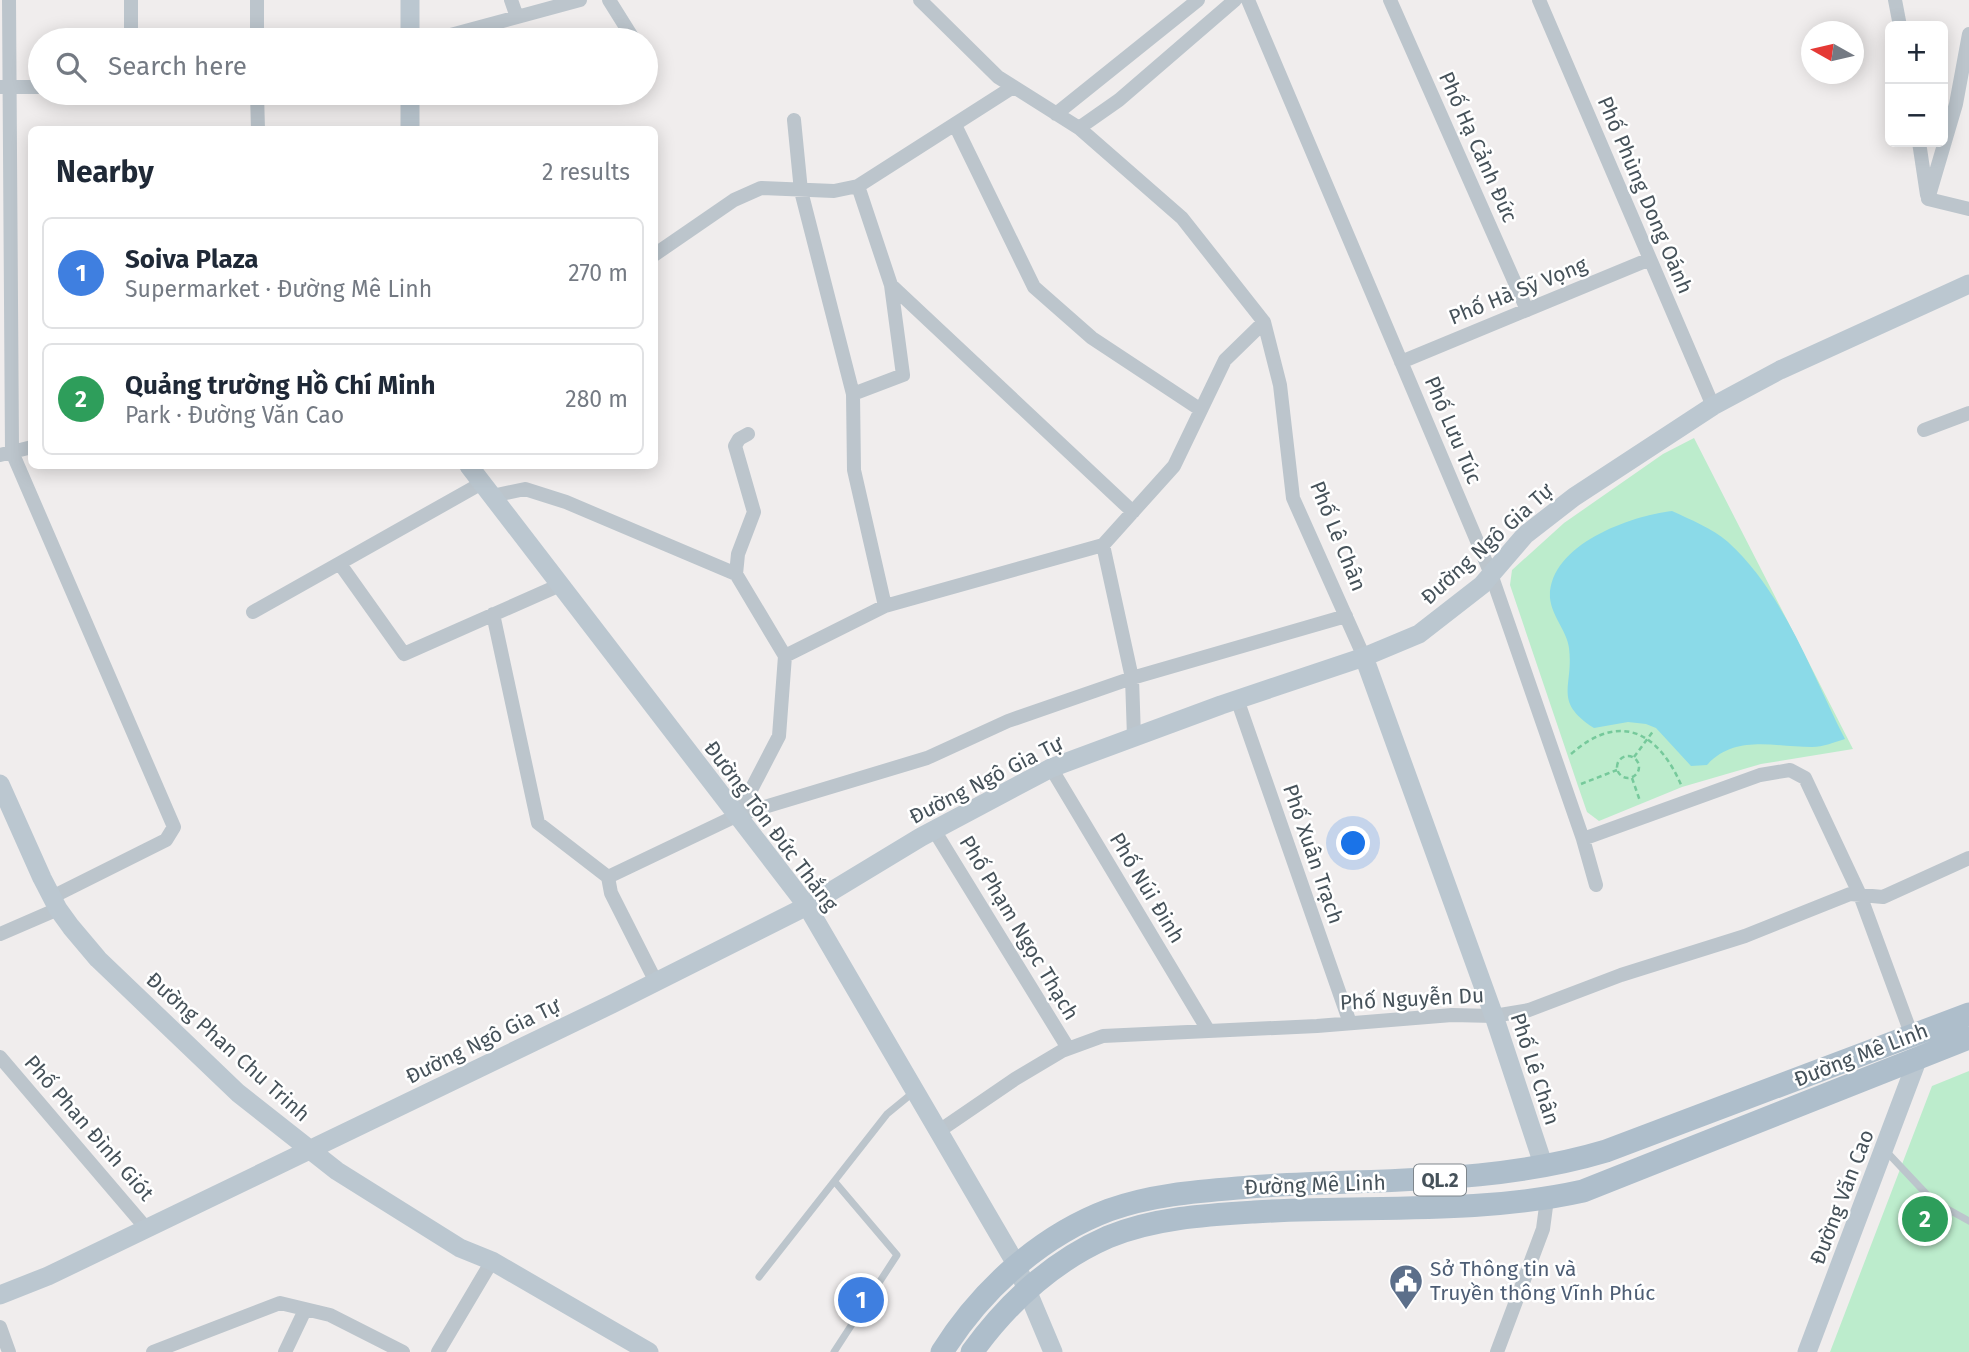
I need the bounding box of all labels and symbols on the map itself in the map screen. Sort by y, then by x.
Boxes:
north arrow [1801,21,1864,84]
street label: Phố Hạ Cảnh Đức [1433,68,1523,226]
street label: Phố Phùng Dong Oánh [1592,92,1698,298]
street label: Phố Hà Sỹ Vọng [1445,251,1591,331]
street label: Phố Lưu Túc [1419,372,1487,488]
street label: Phố Lê Chân [1304,477,1372,595]
street label: Đường Ngô Gia Tự [1416,478,1559,610]
street label: Đường Ngô Gia Tự [905,730,1067,830]
street label: Đường Tôn Đức Thắng [698,736,844,916]
street label: Phố Xuân Trạch [1277,781,1349,927]
your location [1336,826,1370,860]
street label: Phố Núi Đinh [1104,828,1190,948]
street label: Phố Phạm Ngọc Thạch [954,831,1084,1025]
street label: Đường Phan Chu Trinh [141,967,315,1127]
street label: Phố Nguyễn Du [1339,982,1485,1016]
street label: Đường Ngô Gia Tự [401,992,565,1090]
street label: Phố Lê Chân [1505,1010,1565,1128]
street label: Đường Mê Linh [1790,1017,1932,1093]
street label: Phố Phan Đình Giót [19,1050,160,1206]
street label: Đường Văn Cao [1804,1126,1880,1268]
road number: QL.2 [1414,1164,1466,1196]
street label: Đường Mê Linh [1244,1170,1386,1200]
pin: 2 [1902,1193,1948,1245]
place label: Sở Thông tin và Truyền thông Vĩnh Phúc [1430,1256,1655,1306]
public building icon: Sở Thông tin và Truyền thông Vĩnh Phúc [1387,1262,1425,1311]
pin: 1 [838,1274,884,1326]

